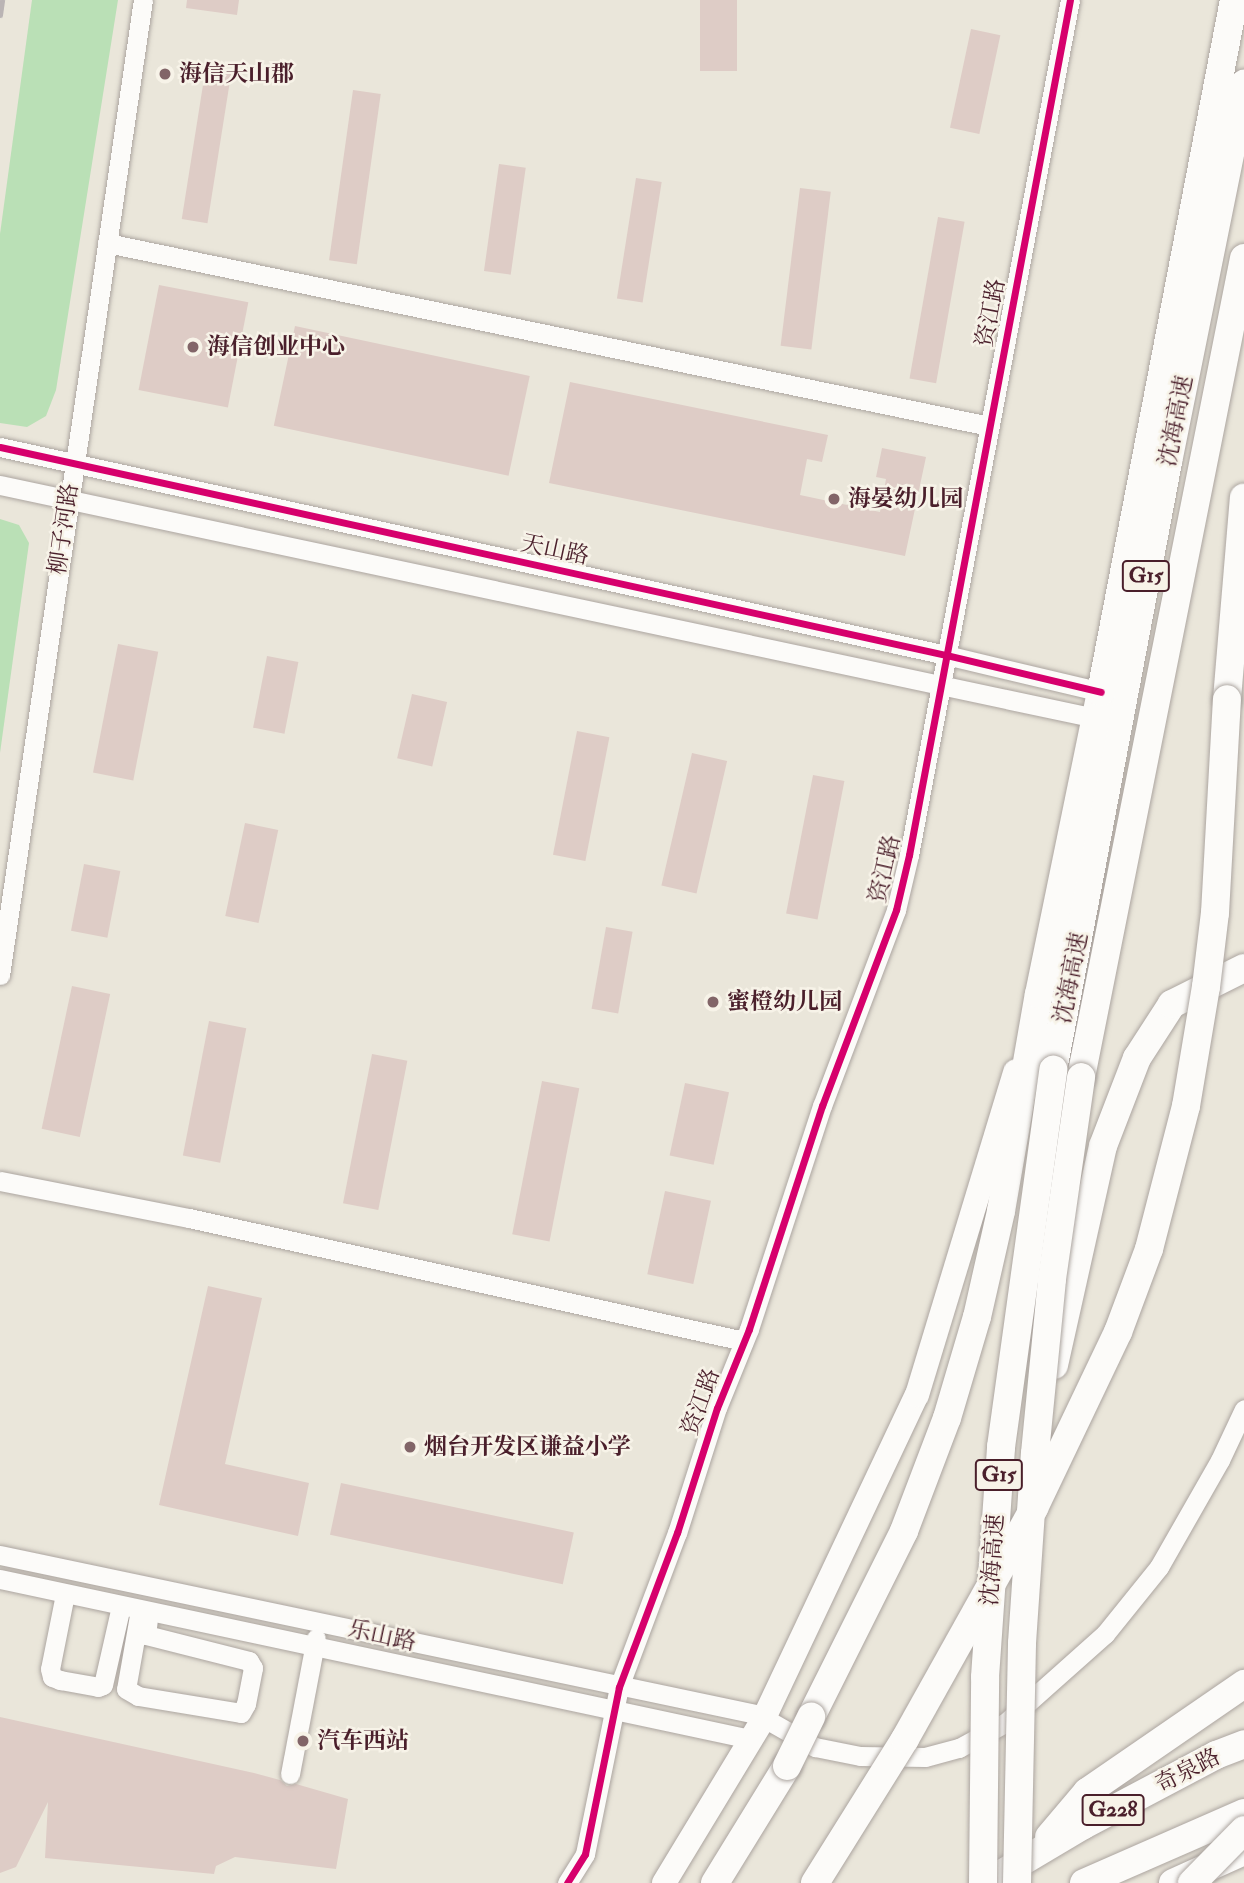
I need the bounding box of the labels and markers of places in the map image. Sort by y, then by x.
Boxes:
place label: 海信天山郡 [179,60,294,88]
marker: 海信天山郡 [157,66,173,82]
place label: 海信创业中心 [207,333,345,361]
marker: 海信创业中心 [185,339,201,355]
place label: 海晏幼儿园 [848,485,963,513]
marker: 海晏幼儿园 [826,491,842,507]
place label: 蜜橙幼儿园 [727,988,842,1016]
marker: 蜜橙幼儿园 [705,994,721,1010]
place label: 烟台开发区谦益小学 [424,1433,631,1461]
marker: 烟台开发区谦益小学 [402,1439,418,1455]
place label: 汽车西站 [317,1727,409,1755]
marker: 汽车西站 [295,1733,311,1749]

